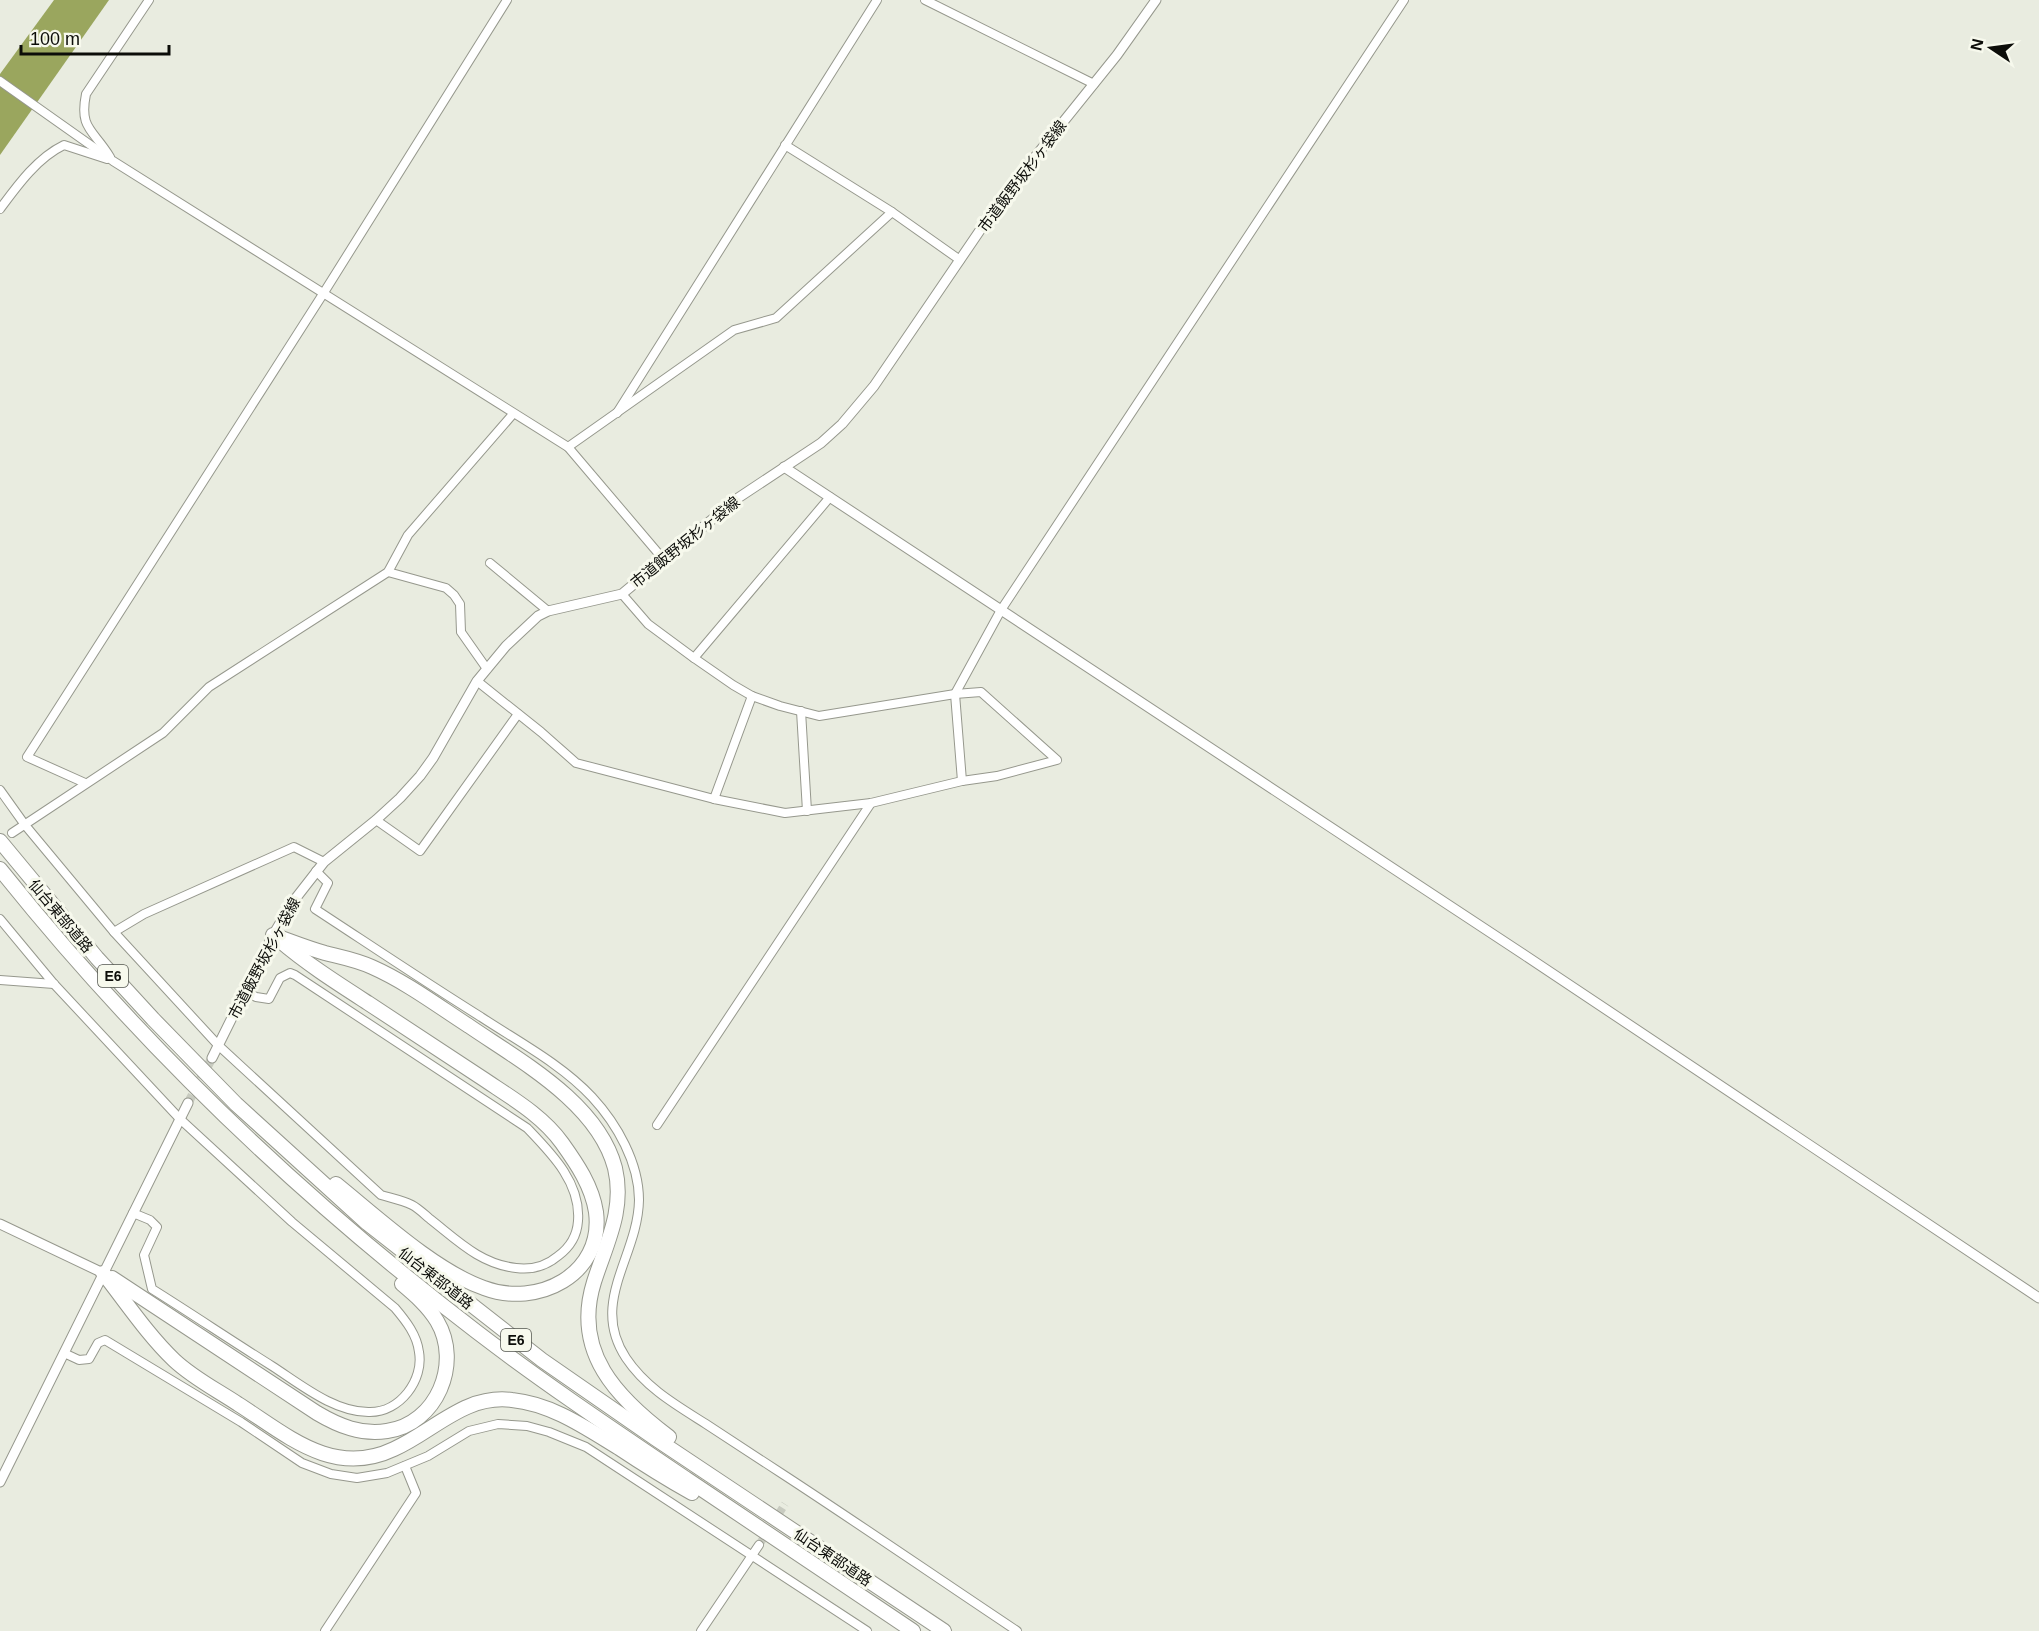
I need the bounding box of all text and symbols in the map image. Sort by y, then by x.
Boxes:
scale bar [21,18,170,56]
north arrow [1961,18,2021,78]
text: 100 m [30,29,80,49]
text: N [1967,37,1986,52]
street label: 市道飯野坂杉ヶ袋線 [975,117,1069,235]
street label: 市道飯野坂杉ヶ袋線 [627,493,743,591]
street label: 仙台東部道路 [26,876,96,956]
street label: 市道飯野坂杉ヶ袋線 [225,894,303,1022]
road number: E6 [98,965,128,987]
street label: 仙台東部道路 [395,1244,477,1312]
road number: E6 [501,1329,531,1351]
street label: 仙台東部道路 [791,1525,875,1589]

